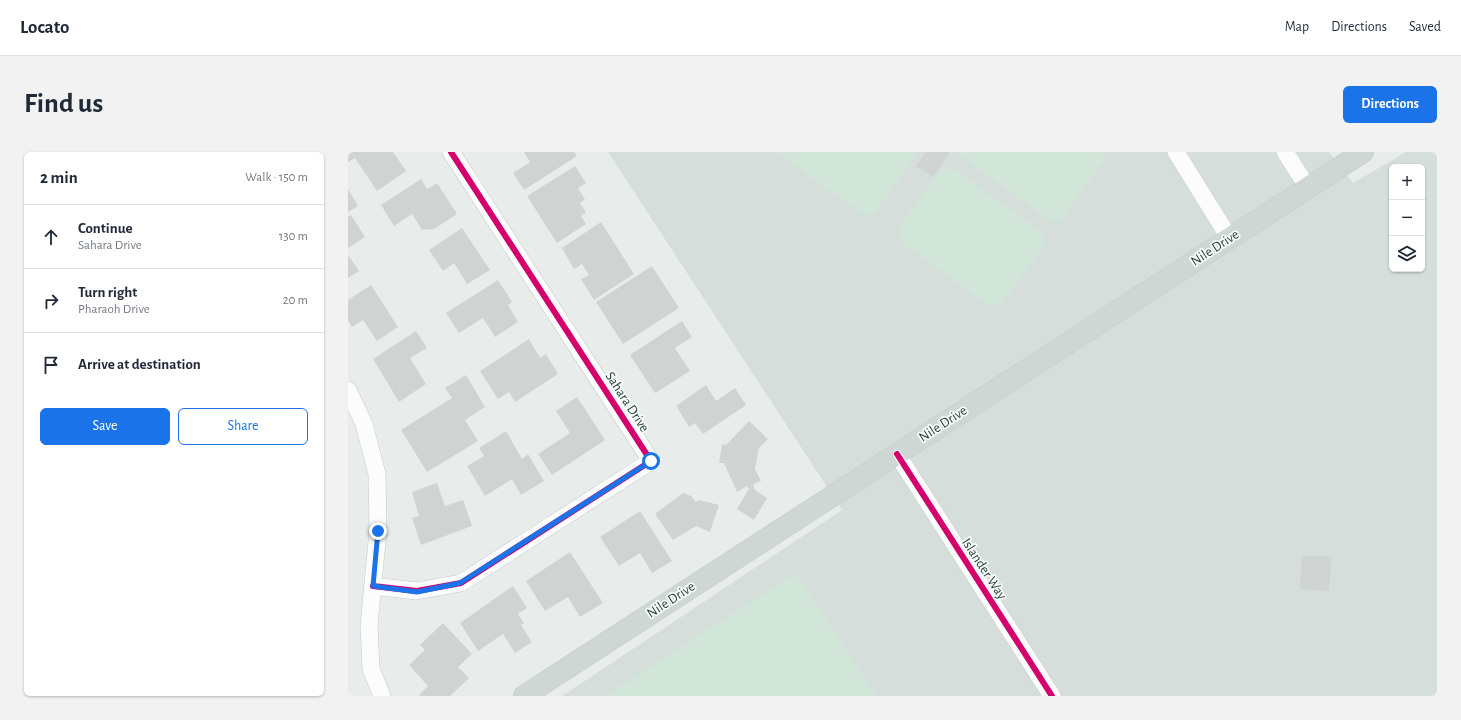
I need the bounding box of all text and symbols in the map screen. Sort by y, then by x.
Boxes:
text: Locato [20,18,69,37]
text: Map [1285,20,1309,34]
text: Directions [1331,20,1387,34]
text: Saved [1409,20,1441,34]
button: Directions [1343,86,1437,123]
text: Find us [24,90,103,118]
map controls [1389,164,1425,272]
button: + [1389,164,1425,200]
text: 2 min [40,169,78,186]
text: Walk · 150 m [245,171,308,184]
button: − [1389,200,1425,236]
text: Continue [78,221,133,236]
icon: ahead [40,226,62,248]
street label: Nile Drive [1188,227,1242,269]
text: 130 m [279,230,308,243]
button: layers [1389,236,1425,272]
text: Sahara Drive [78,239,142,252]
text: Turn right [78,285,137,300]
icon: right [40,290,62,312]
text: 20 m [283,294,308,307]
text: Pharaoh Drive [78,303,150,316]
icon: arrive [40,354,62,376]
text: Arrive at destination [78,357,201,372]
street label: Sahara Drive [602,369,652,435]
street label: Nile Drive [916,403,970,445]
button: Save [40,408,170,445]
button: Share [178,408,308,445]
route start [642,452,660,470]
route end [369,522,387,540]
street label: Islander Way [959,536,1009,602]
street label: Nile Drive [644,579,698,621]

